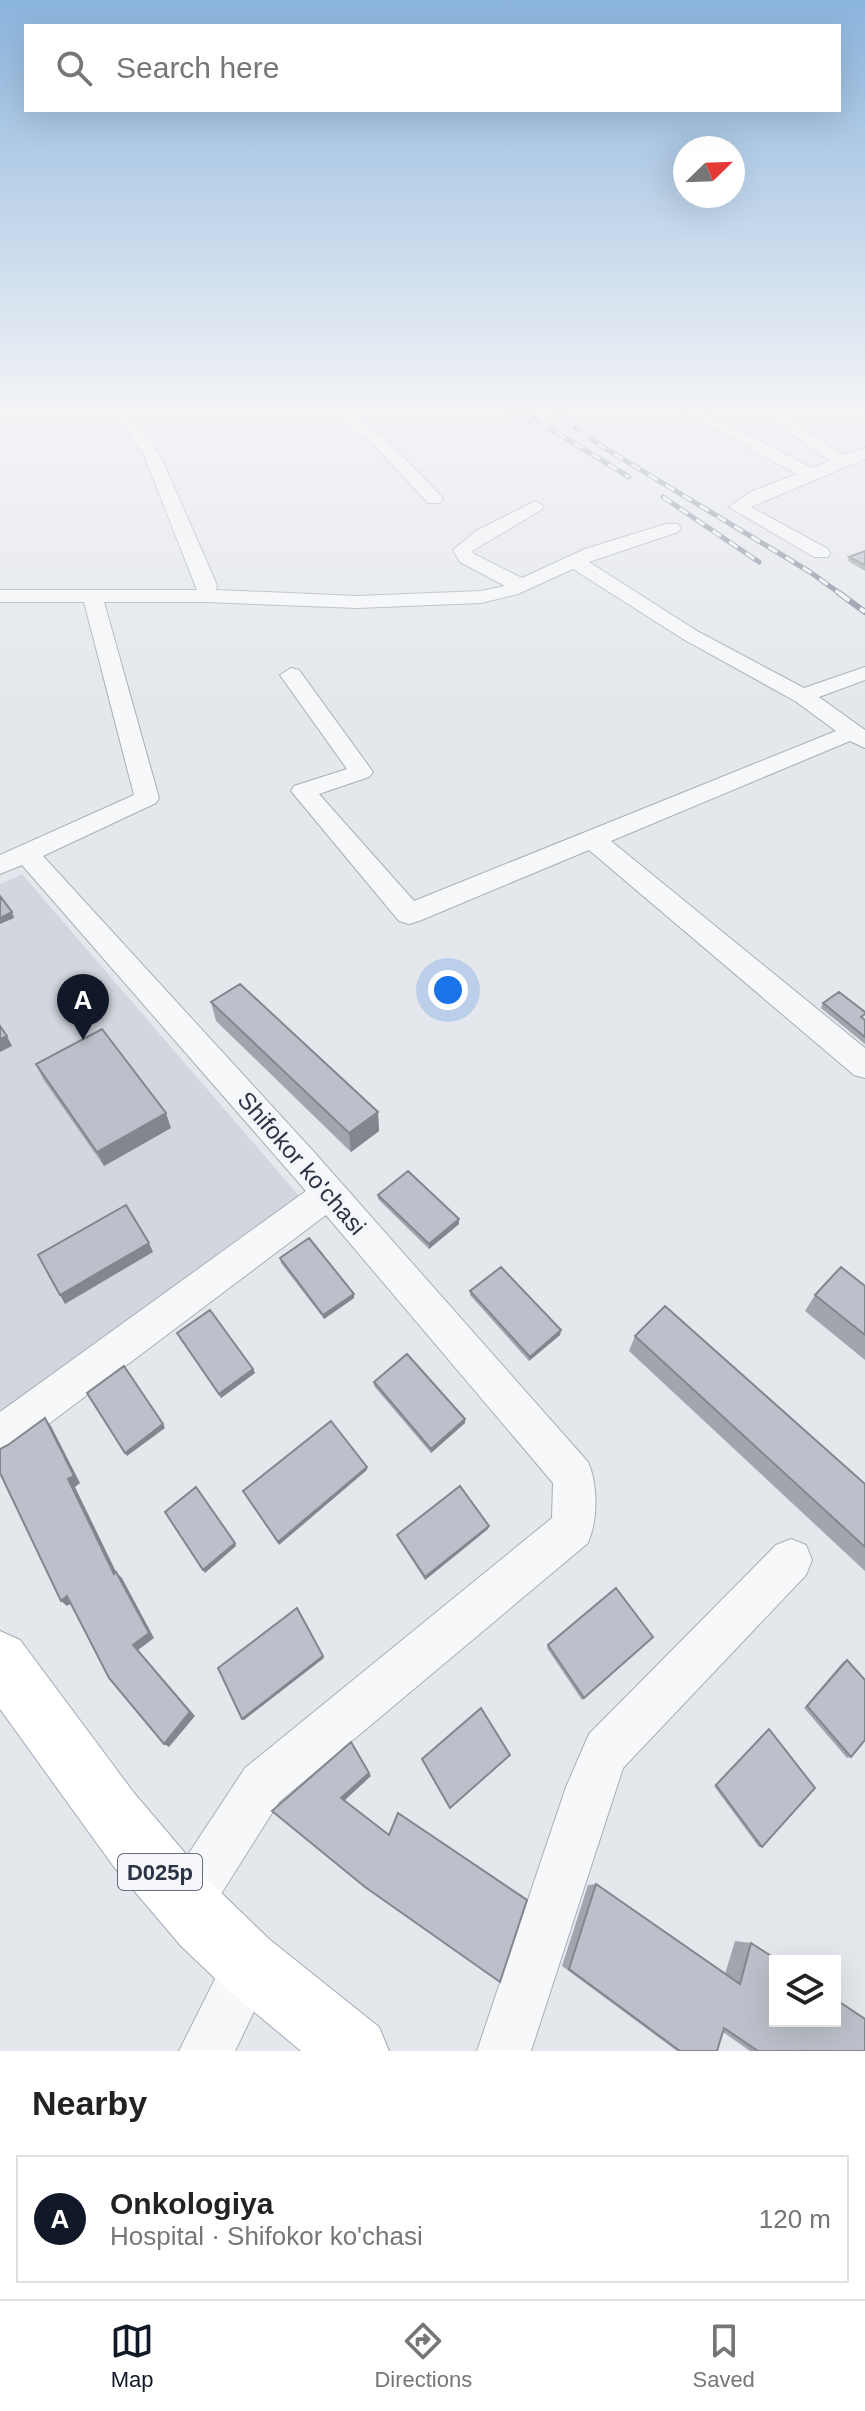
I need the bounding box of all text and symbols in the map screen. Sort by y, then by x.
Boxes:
search box [24,24,841,112]
icon: search [52,46,96,90]
text: Search here [116,51,279,84]
north arrow [673,136,745,208]
your location [428,970,468,1010]
pin: A [57,974,109,1040]
street label: Shifokor ko'chasi [233,1086,371,1240]
road number: D025p [118,1854,202,1890]
map controls [769,1955,841,2027]
button: layers [769,1955,841,2027]
text: Nearby [32,2084,147,2122]
text: Onkologiya [110,2187,273,2220]
text: A [51,2204,69,2234]
text: 120 m [759,2204,831,2234]
text: Hospital · Shifokor ko'chasi [110,2221,423,2251]
tab: Map [110,2319,154,2393]
tab: Directions [374,2319,472,2393]
tab: Saved [692,2319,755,2393]

